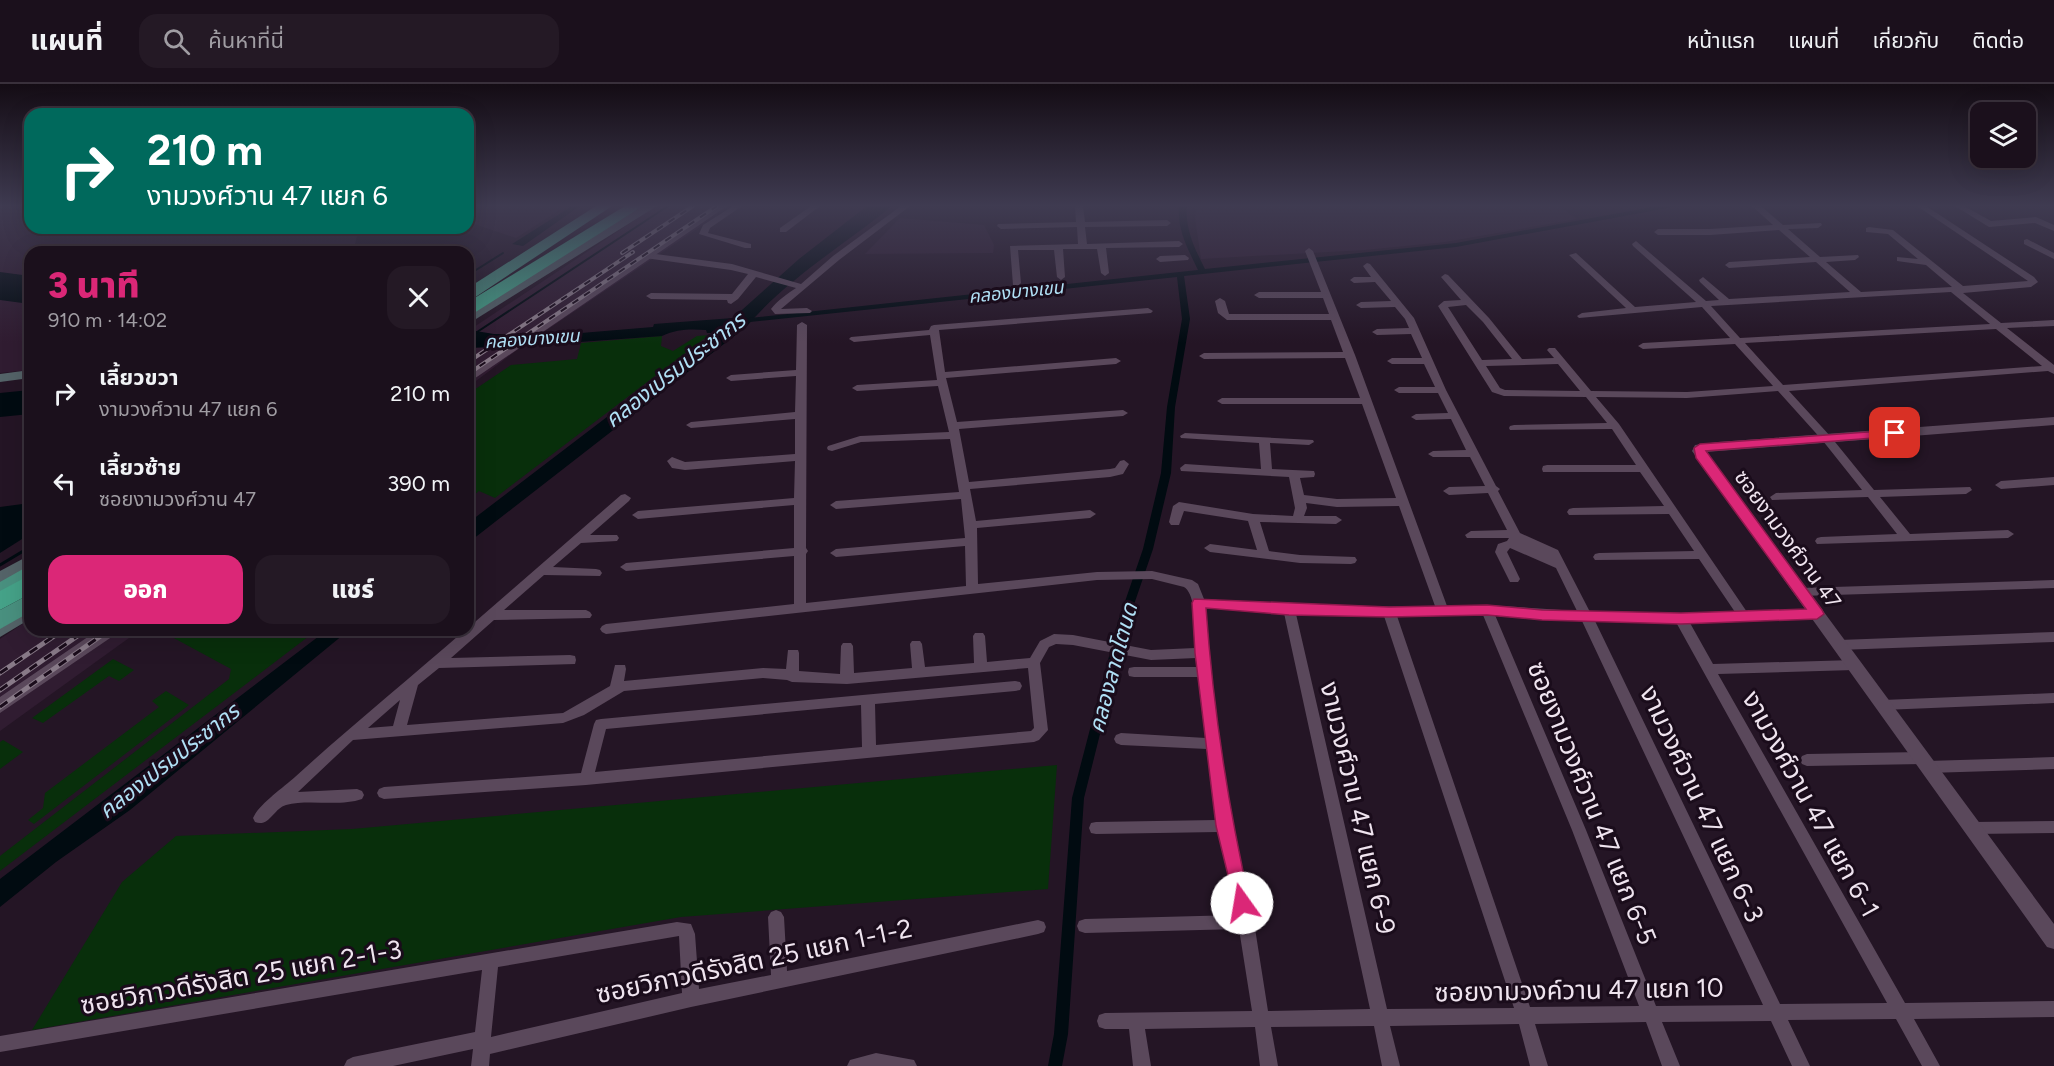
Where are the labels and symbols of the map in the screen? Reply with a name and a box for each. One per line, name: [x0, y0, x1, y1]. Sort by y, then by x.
water label: คลองบางเขน: [968, 276, 1065, 308]
water label: คลองเปรมประชากร: [599, 305, 752, 433]
water label: คลองบางเขน: [484, 325, 581, 353]
pin: [1869, 407, 1920, 458]
street label: ซอยงามวงศ์วาน 47: [1729, 465, 1847, 613]
water label: คลองลาดโตนด: [1083, 599, 1144, 736]
street label: ซอยงามวงศ์วาน 47 แยก 6-5: [1520, 657, 1664, 949]
street label: งามวงศ์วาน 47 แยก 6-9: [1313, 679, 1403, 937]
street label: งามวงศ์วาน 47 แยก 6-3: [1633, 681, 1771, 927]
street label: งามวงศ์วาน 47 แยก 6-1: [1736, 685, 1886, 923]
water label: คลองเปรมประชากร: [93, 696, 246, 824]
position arrow: [1210, 871, 1274, 935]
street label: ซอยวิภาวดีรังสิต 25 แยก 1-1-2: [593, 912, 915, 1010]
street label: ซอยวิภาวดีรังสิต 25 แยก 2-1-3: [78, 933, 404, 1021]
street label: ซอยงามวงค์วาน 47 แยก 10: [1434, 971, 1724, 1009]

